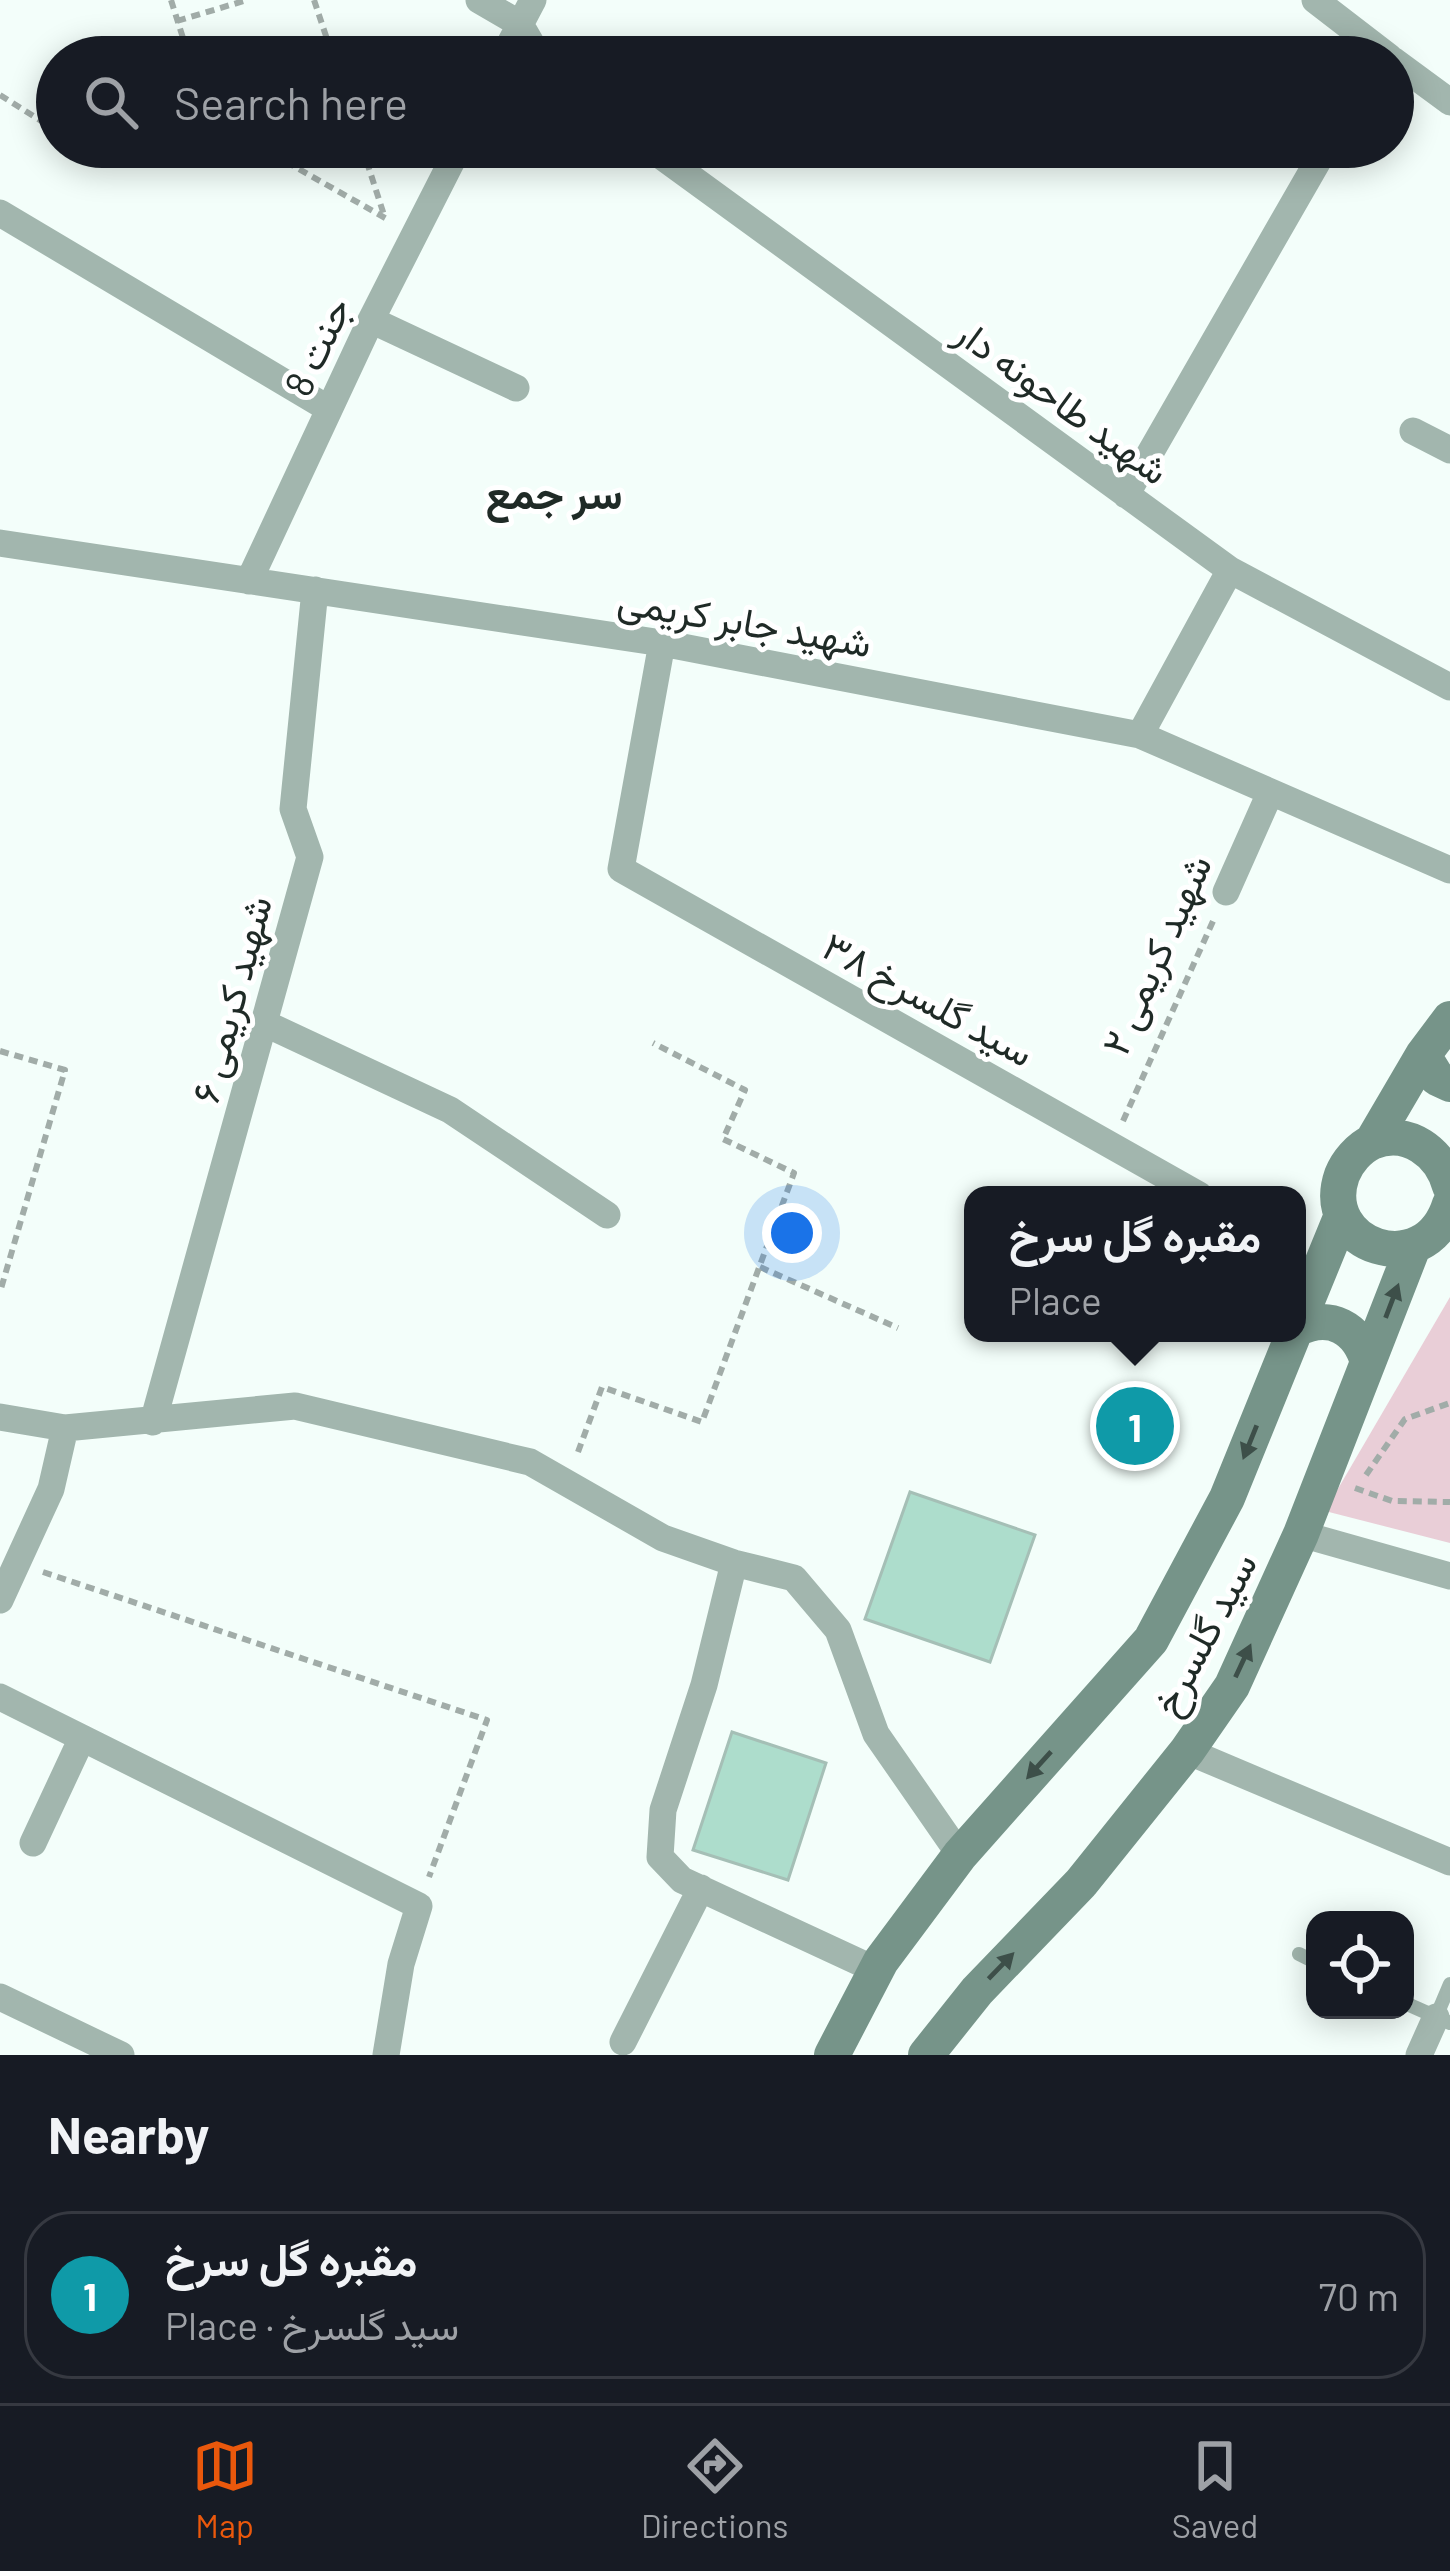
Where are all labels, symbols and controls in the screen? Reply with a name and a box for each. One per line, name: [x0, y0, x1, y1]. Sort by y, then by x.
search box: [36, 36, 1414, 168]
icon: search: [78, 69, 144, 135]
text: Search here: [174, 75, 408, 129]
street label: جنت 8: [273, 289, 360, 403]
street label: شهيد طاحونه دار: [945, 306, 1179, 496]
district label: سر جمع: [486, 467, 622, 523]
street label: شهید جابر کریمی: [614, 575, 875, 668]
street label: شهید کریمی ۲: [1090, 847, 1223, 1062]
street label: شهید کریمی ۶: [180, 890, 283, 1108]
street label: سید گلسرخ ۳۸: [813, 921, 1043, 1080]
popup: [964, 1186, 1306, 1342]
your location: [762, 1203, 822, 1263]
text: مقبره گل سرخ: [1009, 1207, 1261, 1261]
text: Place: [1009, 1276, 1102, 1323]
one-way arrow: [1383, 1283, 1402, 1319]
pin: 1: [1096, 1381, 1174, 1471]
one-way arrow: [1240, 1424, 1259, 1460]
street label: سید گلسرخ: [1141, 1544, 1270, 1725]
one-way arrow: [1234, 1644, 1254, 1679]
one-way arrow: [1026, 1751, 1053, 1780]
map controls: [1306, 1911, 1414, 2019]
button: locate: [1306, 1911, 1414, 2019]
one-way arrow: [987, 1951, 1015, 1980]
text: Nearby: [48, 2103, 209, 2164]
text: مقبره گل سرخ: [165, 2231, 417, 2285]
text: 1: [83, 2272, 97, 2319]
text: 70 m: [1318, 2272, 1399, 2319]
text: Place · سید گلسرخ: [165, 2301, 459, 2348]
tab: Map: [192, 2433, 258, 2545]
tab: Directions: [641, 2433, 788, 2545]
tab: Saved: [1172, 2433, 1258, 2545]

